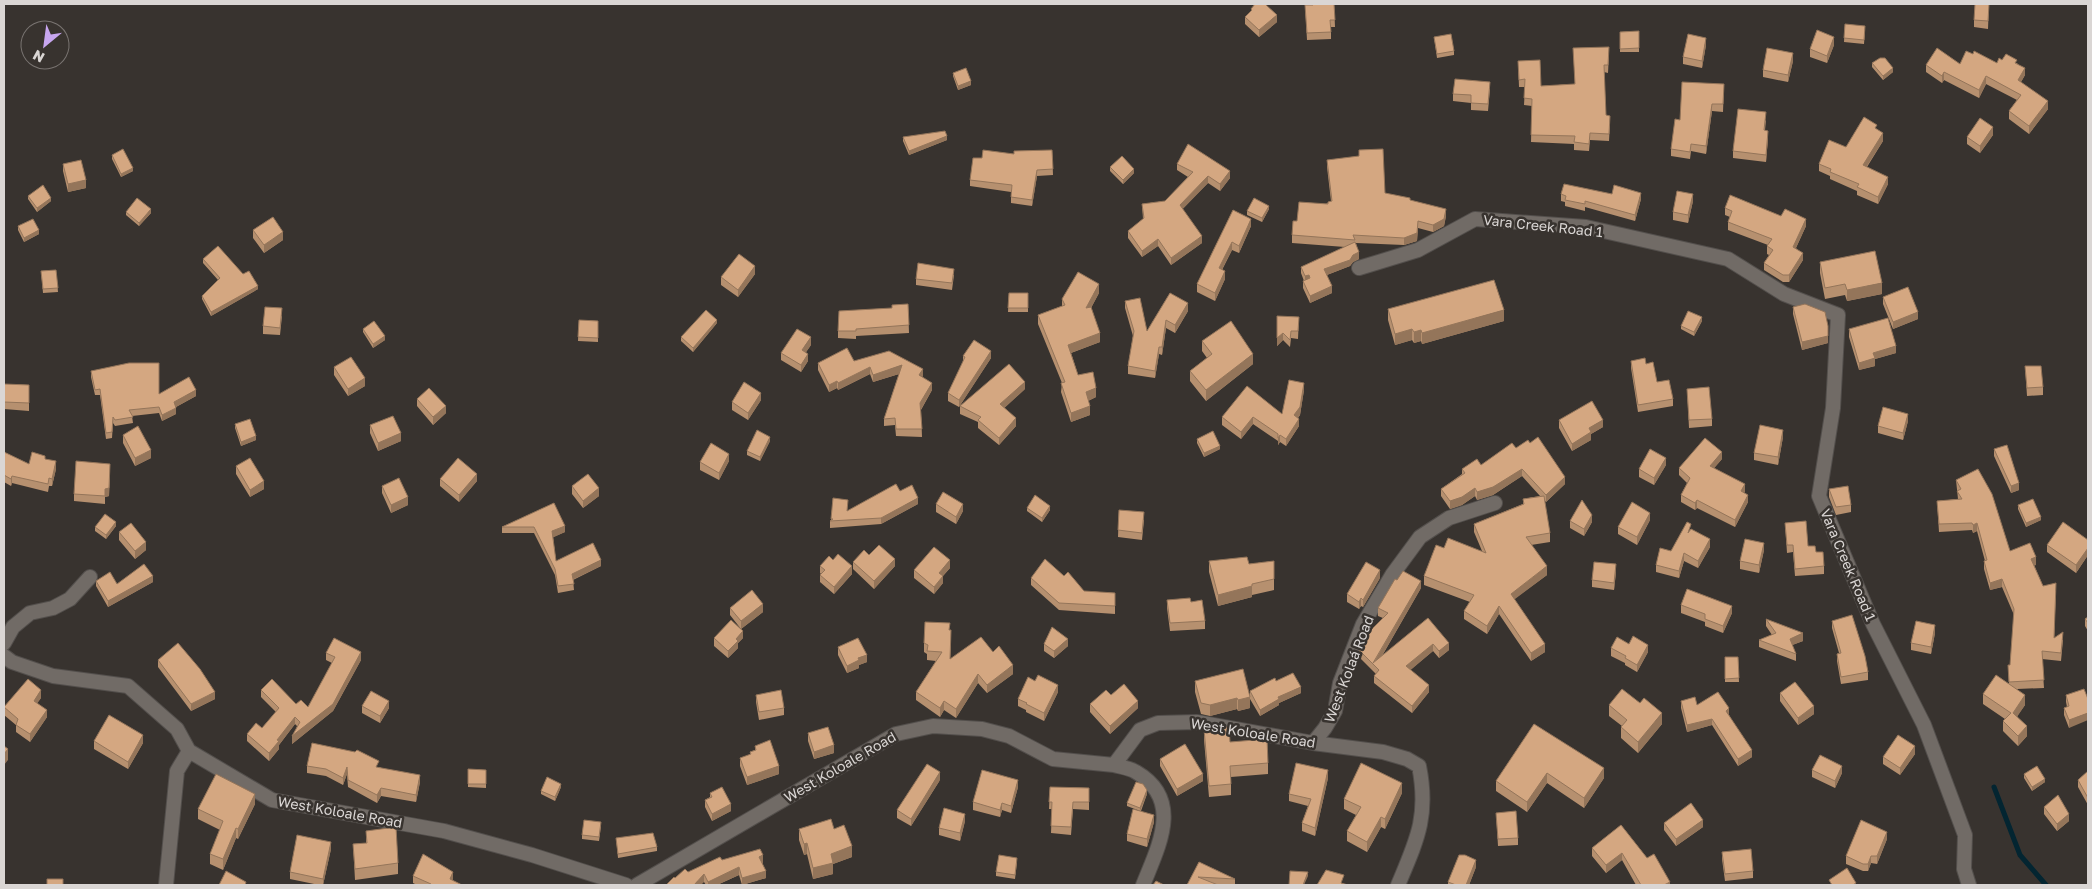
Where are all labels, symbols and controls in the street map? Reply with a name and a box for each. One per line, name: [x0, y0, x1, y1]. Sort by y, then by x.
north arrow: [20, 20, 70, 70]
text: N: [30, 47, 47, 67]
street label: Vara Creek Road 1: [1482, 211, 1604, 240]
street label: Vara Creek Road 1: [1817, 506, 1880, 624]
street label: West Kolaá Road: [1320, 613, 1377, 725]
street label: West Koloale Road: [1189, 714, 1317, 751]
street label: West Koloale Road: [781, 728, 899, 805]
street label: West Koloale Road: [276, 792, 404, 831]

